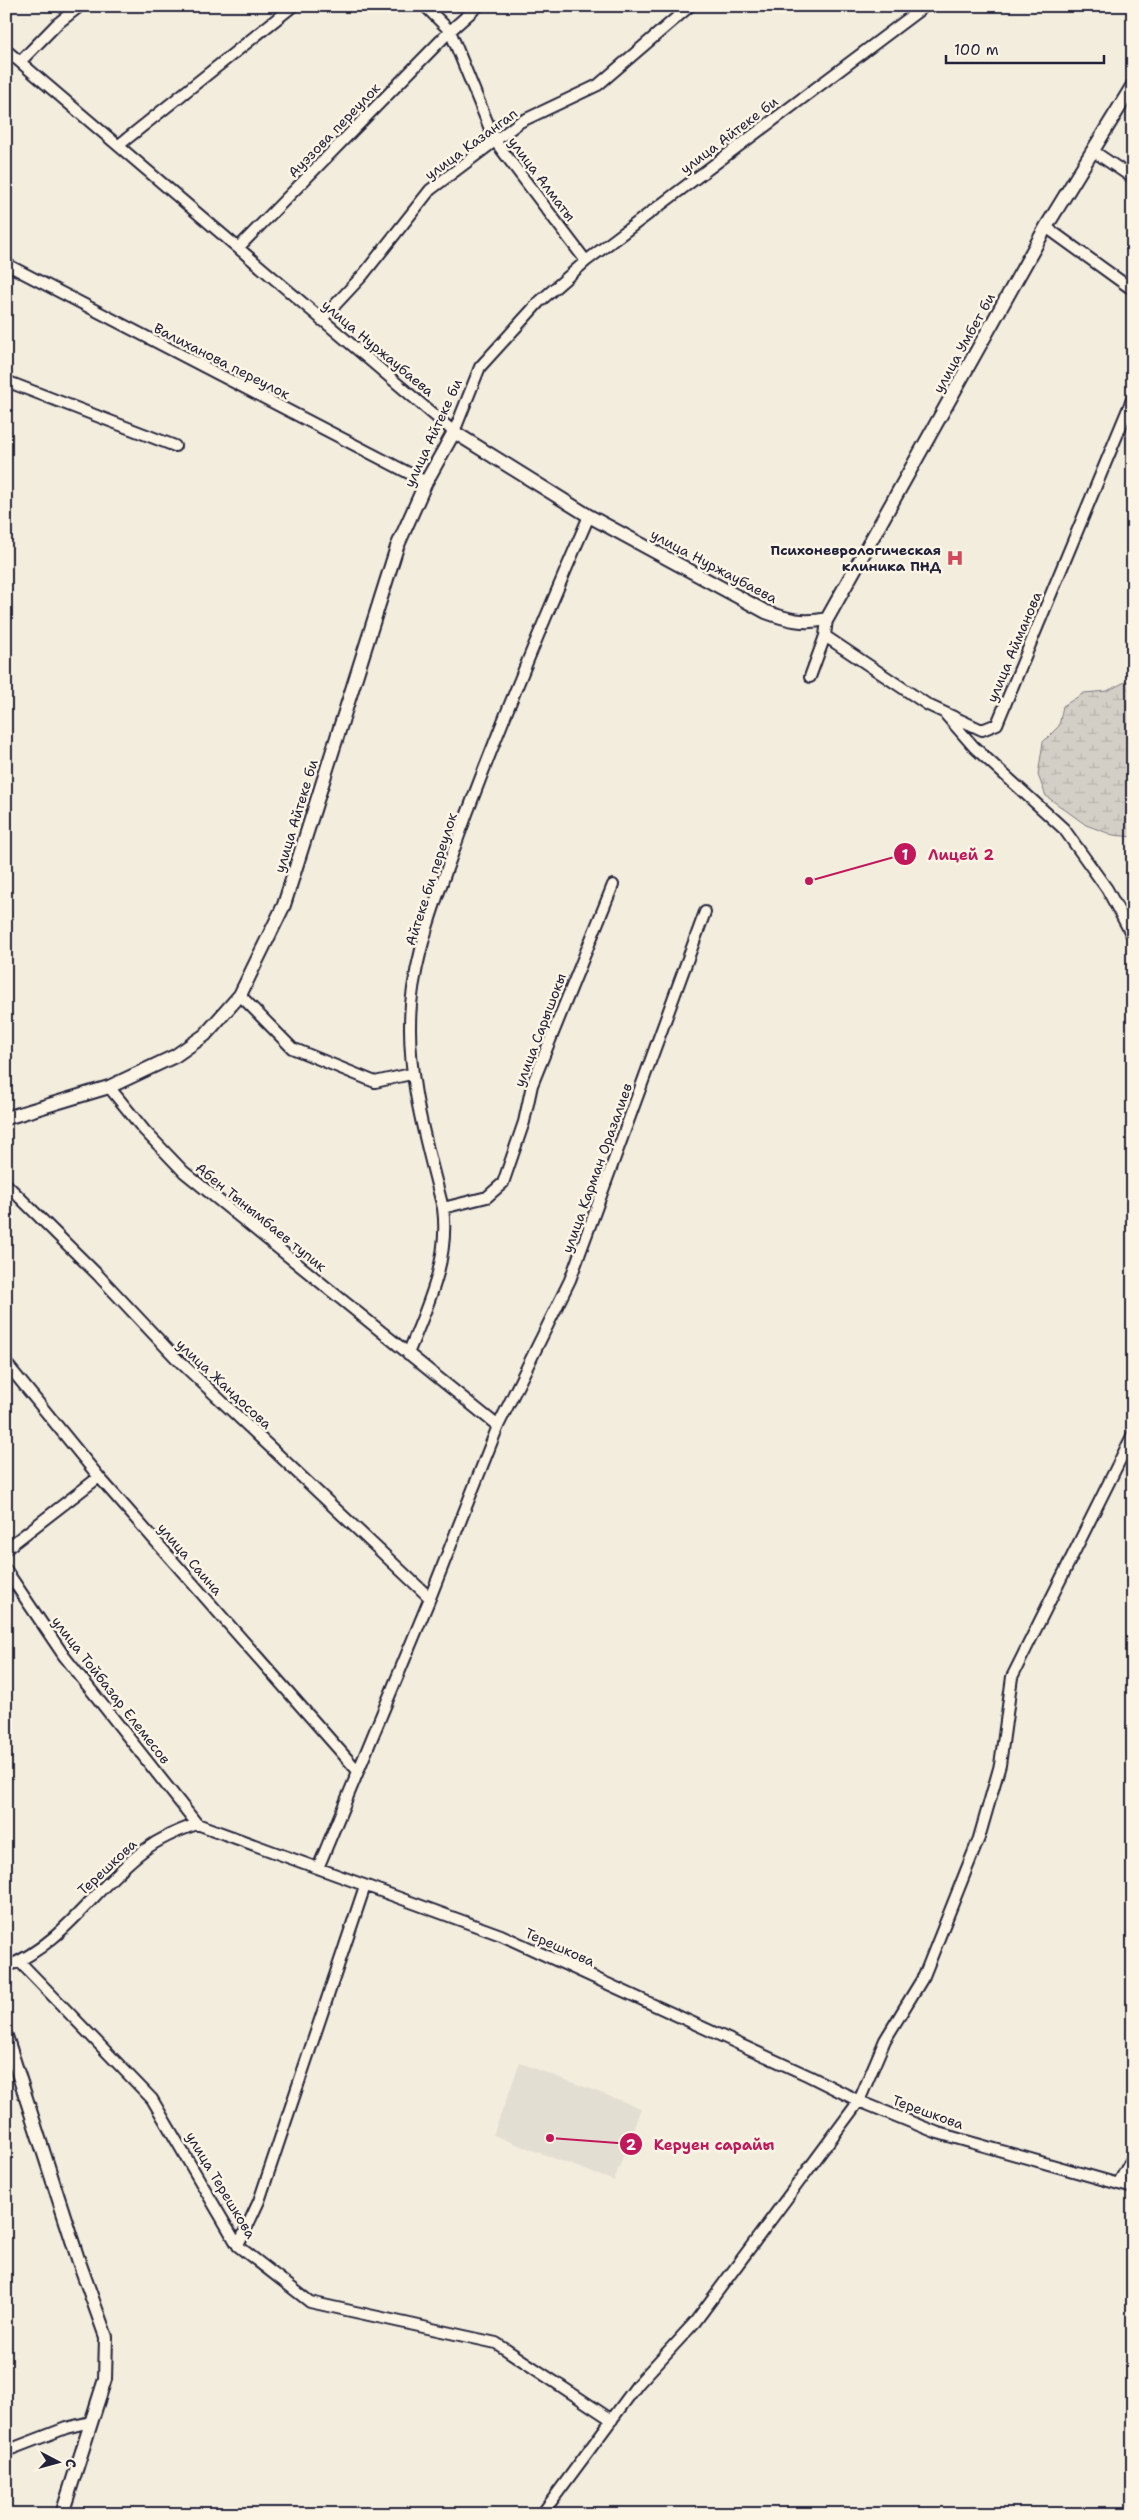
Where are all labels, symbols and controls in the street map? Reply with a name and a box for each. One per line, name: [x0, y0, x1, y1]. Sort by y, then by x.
scale bar: [946, 32, 1104, 64]
text: 100 m: [954, 40, 999, 60]
street label: Ауэзова переулок: [284, 78, 384, 181]
street label: улица Айтеке би: [677, 92, 781, 178]
street label: улица Казангап: [421, 104, 521, 184]
street label: улица Алматы: [504, 133, 580, 225]
street label: улица Умбет би: [929, 290, 999, 396]
street label: улица Нуржаубаева: [318, 296, 438, 400]
street label: Валиханова переулок: [151, 319, 294, 403]
street label: улица Айтеке би: [400, 376, 466, 490]
street label: улица Нуржаубаева: [648, 525, 781, 607]
place label: Психоневрологическая клиника ПНД: [771, 541, 942, 575]
hospital icon: Психоневрологическая клиника ПНД: [945, 548, 965, 568]
street label: улица Айманова: [983, 589, 1046, 705]
street label: улица Айтеке би: [270, 757, 322, 875]
street label: Айтеке би переулок: [401, 810, 461, 948]
callout: Лицей 2: [893, 839, 1004, 869]
text: 1: [902, 845, 909, 865]
text: Лицей 2: [928, 845, 994, 865]
street label: улица Сарышокы: [510, 971, 570, 1089]
street label: улица Карман Оразалиев: [558, 1081, 636, 1255]
street label: Абен Тынымбаев тупик: [192, 1159, 331, 1276]
street label: улица Жандосова: [172, 1335, 276, 1433]
street label: улица Саина: [154, 1519, 227, 1599]
street label: улица Тойбазар Елемесов: [48, 1613, 174, 1767]
street label: Терешкова: [74, 1835, 141, 1899]
street label: Терешкова: [522, 1924, 598, 1971]
street label: Терешкова: [890, 2091, 966, 2133]
street label: улица Терешкова: [182, 2128, 260, 2242]
callout: Керуен сарайы: [618, 2129, 784, 2159]
text: 2: [626, 2135, 637, 2155]
text: Керуен сарайы: [654, 2135, 774, 2155]
north arrow: [32, 2438, 82, 2488]
text: С: [62, 2458, 80, 2469]

